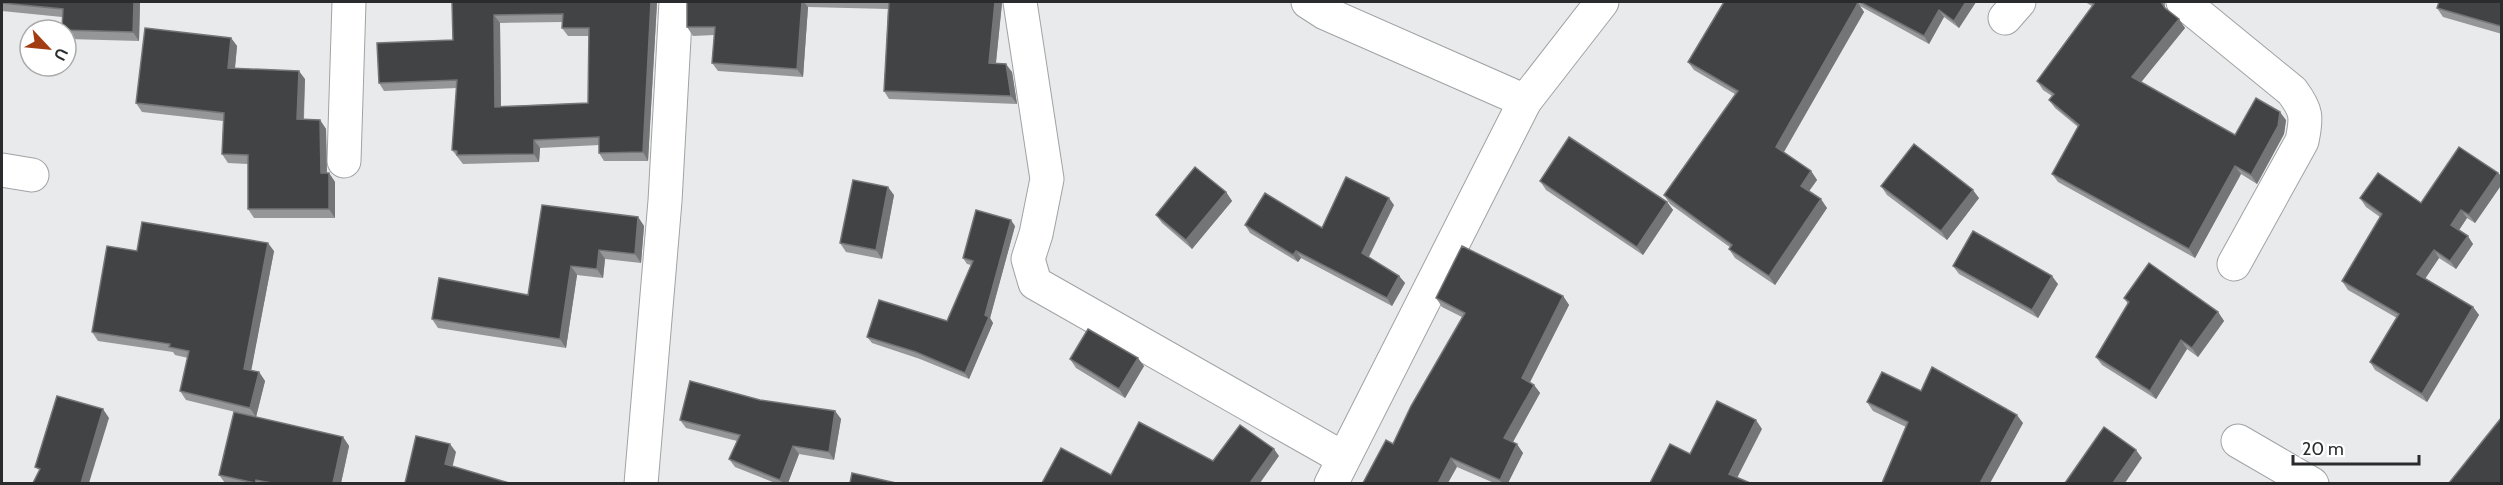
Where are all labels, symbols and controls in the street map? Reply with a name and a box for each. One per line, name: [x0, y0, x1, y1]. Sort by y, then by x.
north arrow: [18, 18, 78, 78]
text: U: [50, 45, 72, 64]
scale bar: [2293, 428, 2419, 466]
text: 20 m: [2302, 438, 2344, 460]

